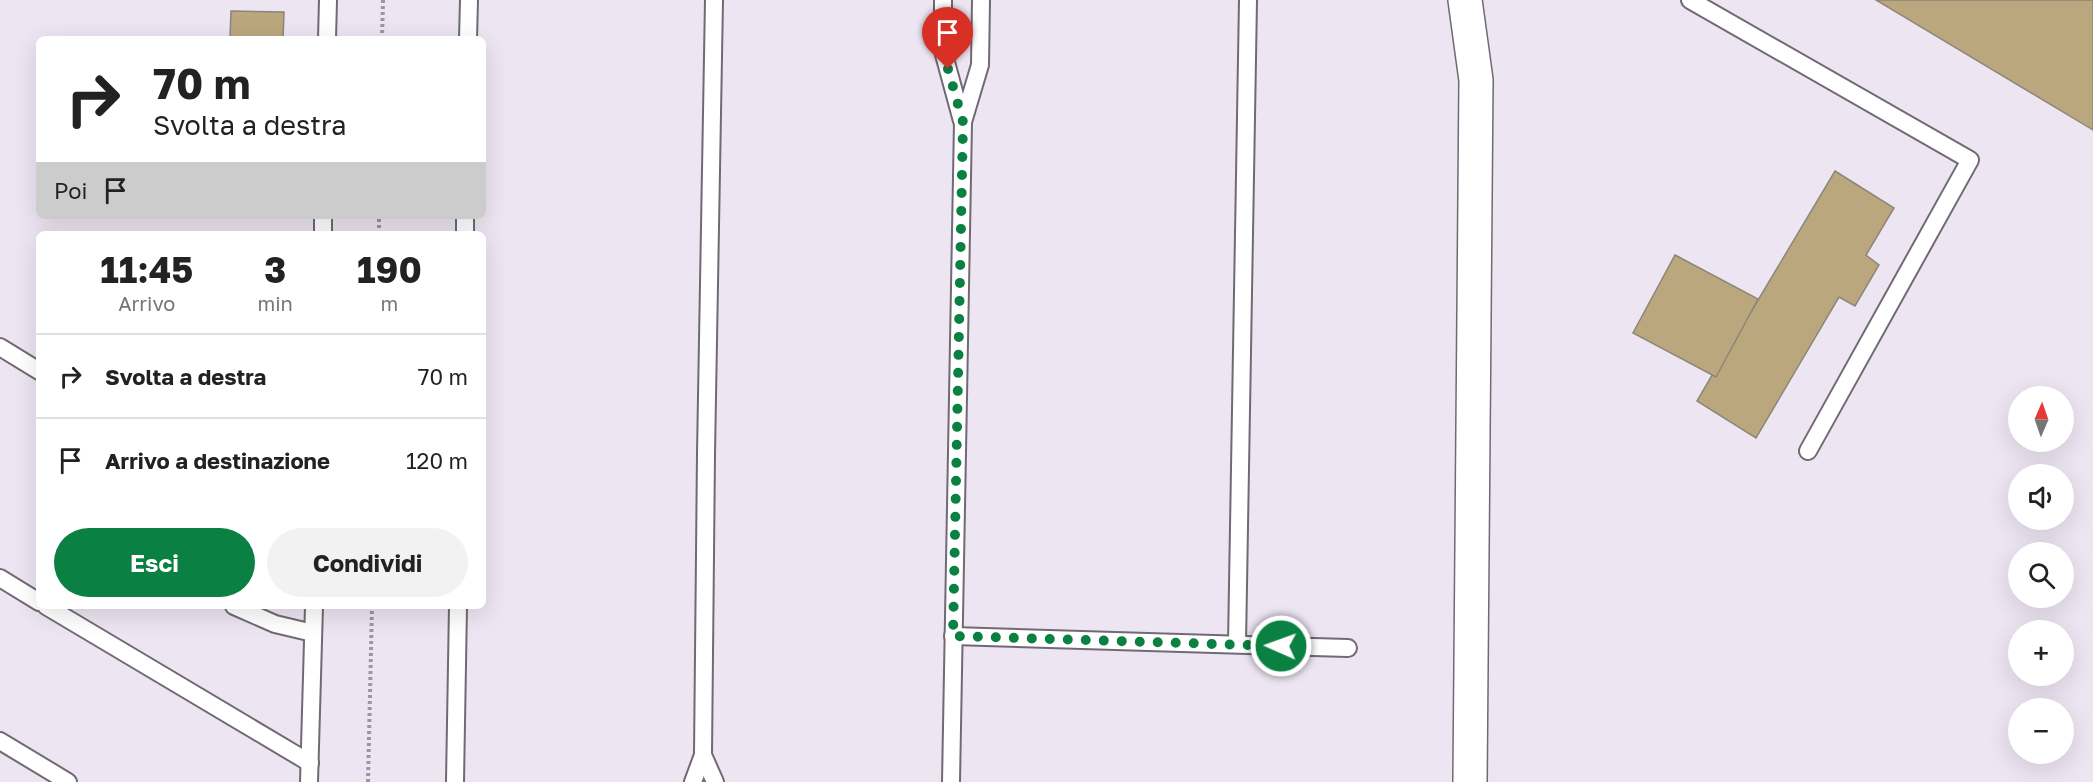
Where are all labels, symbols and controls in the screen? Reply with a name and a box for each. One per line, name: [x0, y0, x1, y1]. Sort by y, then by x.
pin: [922, 7, 973, 69]
icon: arrive: [931, 16, 964, 49]
text: 70 m: [153, 58, 250, 108]
icon: right: [54, 60, 132, 138]
text: Svolta a destra: [153, 109, 347, 141]
icon: arrive: [99, 174, 132, 207]
text: Poi: [54, 177, 87, 204]
text: 11:45: [100, 248, 193, 291]
text: 3: [264, 248, 286, 291]
text: 190: [357, 248, 422, 291]
text: Arrivo: [118, 291, 175, 315]
text: min: [257, 291, 293, 315]
text: m: [381, 291, 398, 315]
icon: right: [54, 360, 87, 393]
text: Svolta a destra: [105, 363, 266, 390]
text: 70 m: [418, 363, 468, 390]
north arrow: [2008, 386, 2074, 452]
map controls: [2008, 386, 2074, 764]
icon: arrive: [54, 444, 87, 477]
text: Arrivo a destinazione: [105, 447, 330, 474]
text: 120 m: [406, 447, 468, 474]
button: sound: [2008, 464, 2074, 530]
button: Esci: [54, 528, 255, 597]
button: Condividi: [267, 528, 468, 597]
button: search: [2008, 542, 2074, 608]
position arrow: [1249, 614, 1313, 678]
button: +: [2008, 620, 2074, 686]
button: −: [2008, 698, 2074, 764]

